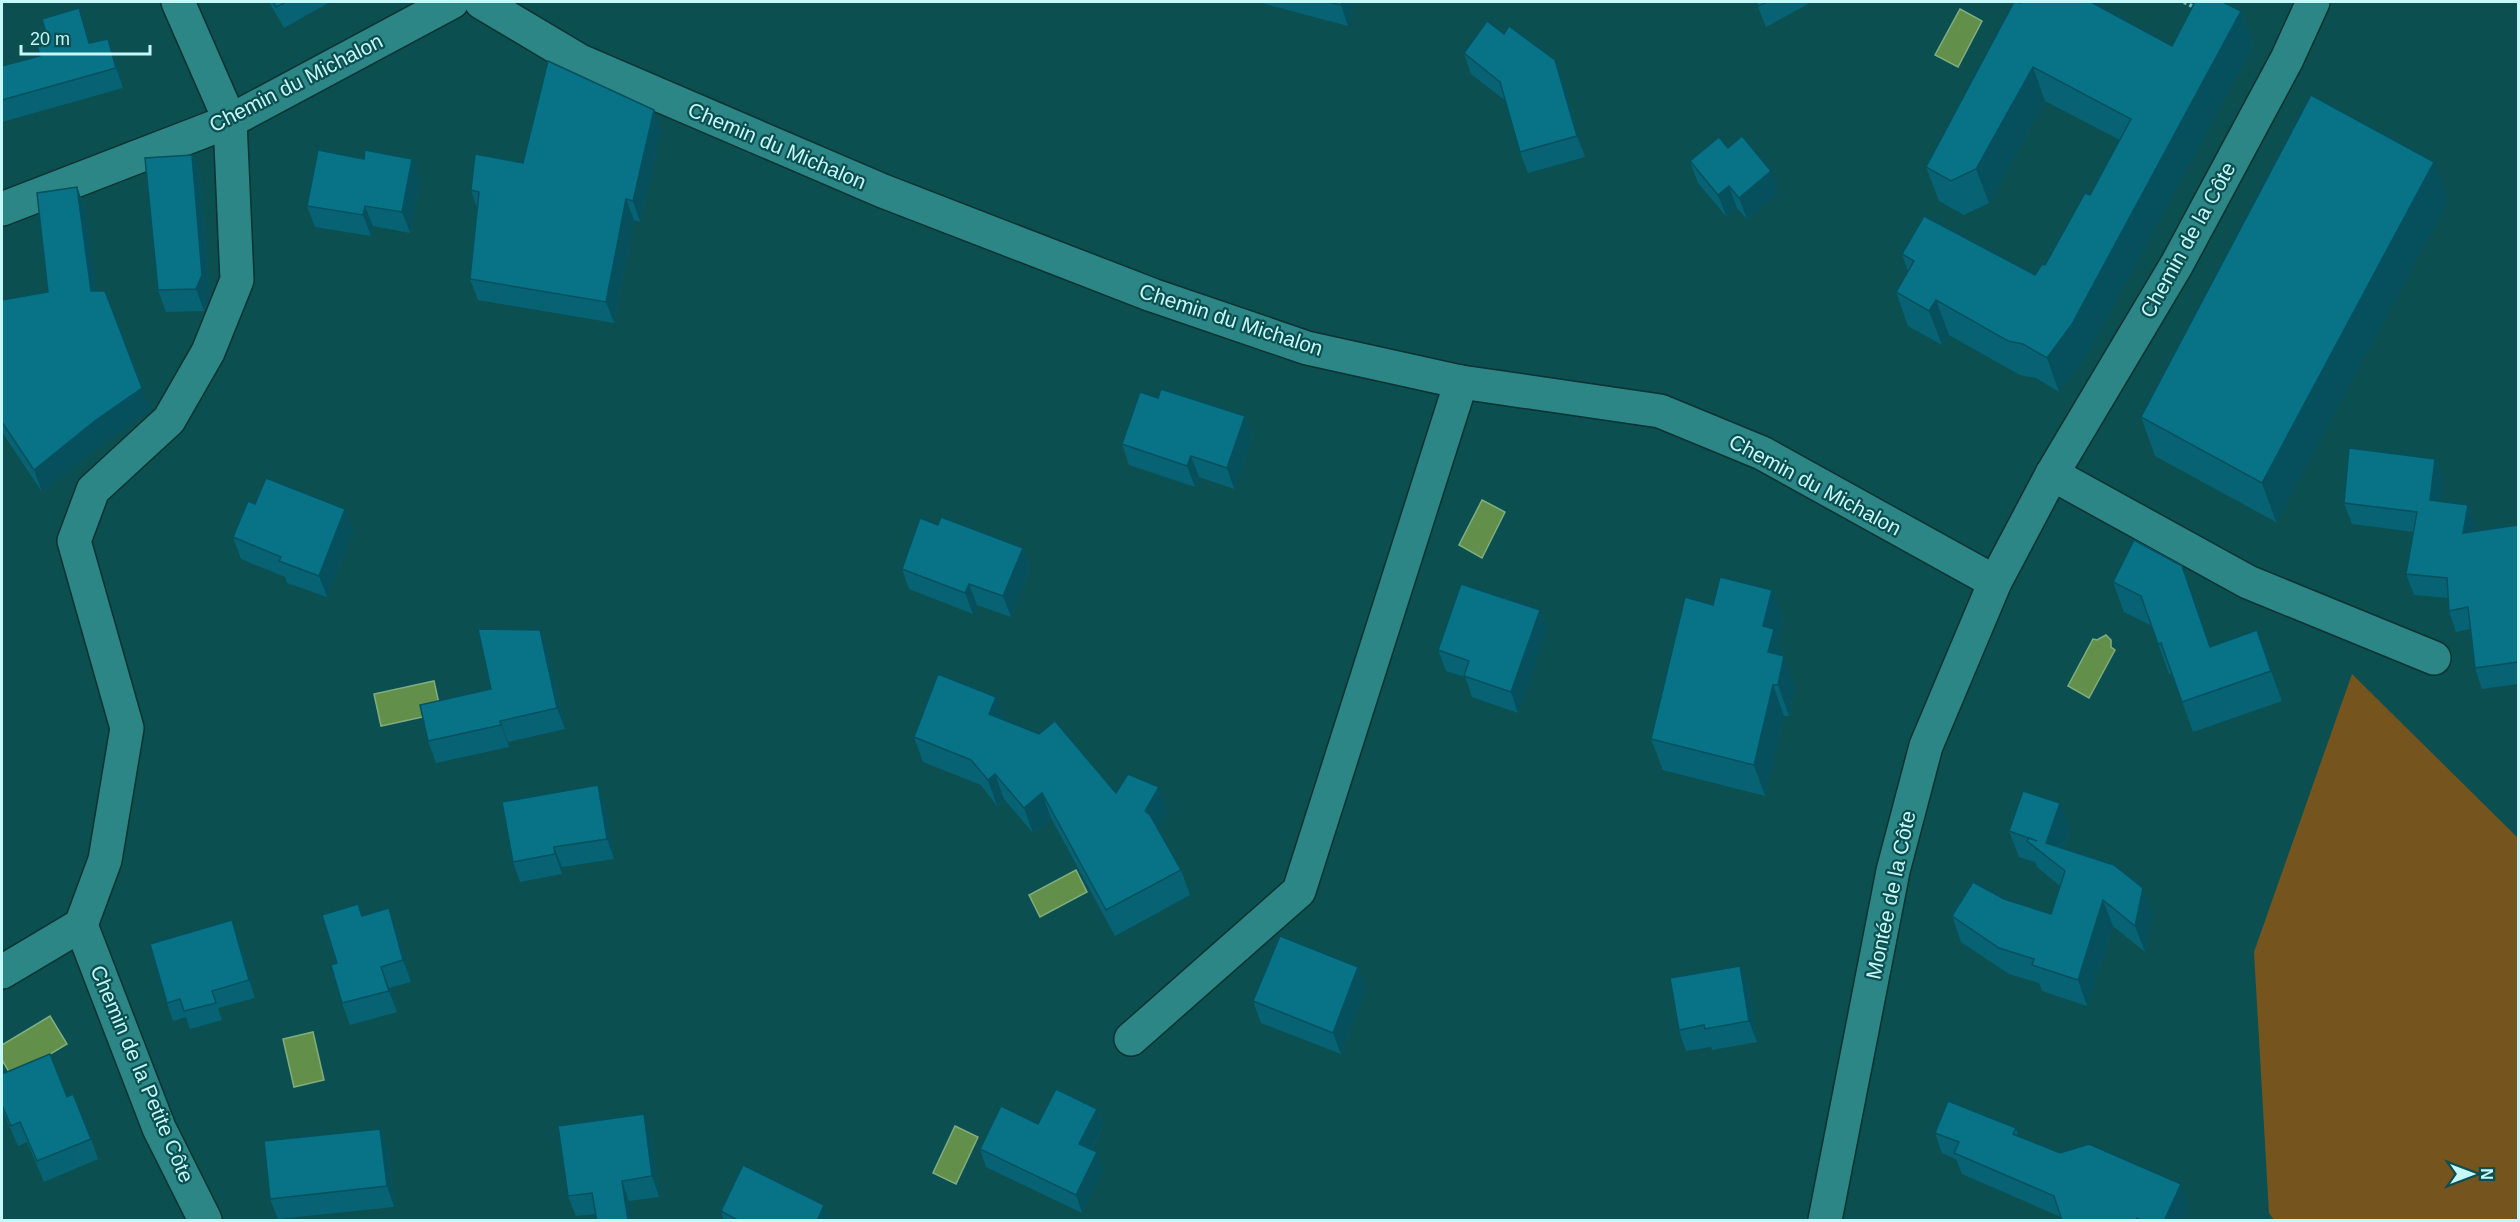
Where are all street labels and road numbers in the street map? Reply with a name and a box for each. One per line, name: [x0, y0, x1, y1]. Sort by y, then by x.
street label: Chemin du Michalon: [205, 29, 386, 136]
street label: Chemin du Michalon: [685, 98, 870, 194]
street label: Chemin de la Côte: [2135, 158, 2240, 321]
street label: Chemin du Michalon: [1137, 279, 1326, 360]
street label: Chemin du Michalon: [1725, 429, 1905, 540]
street label: Montée de la Côte: [1861, 809, 1920, 981]
street label: Chemin de la Petite Côte: [86, 962, 199, 1186]

